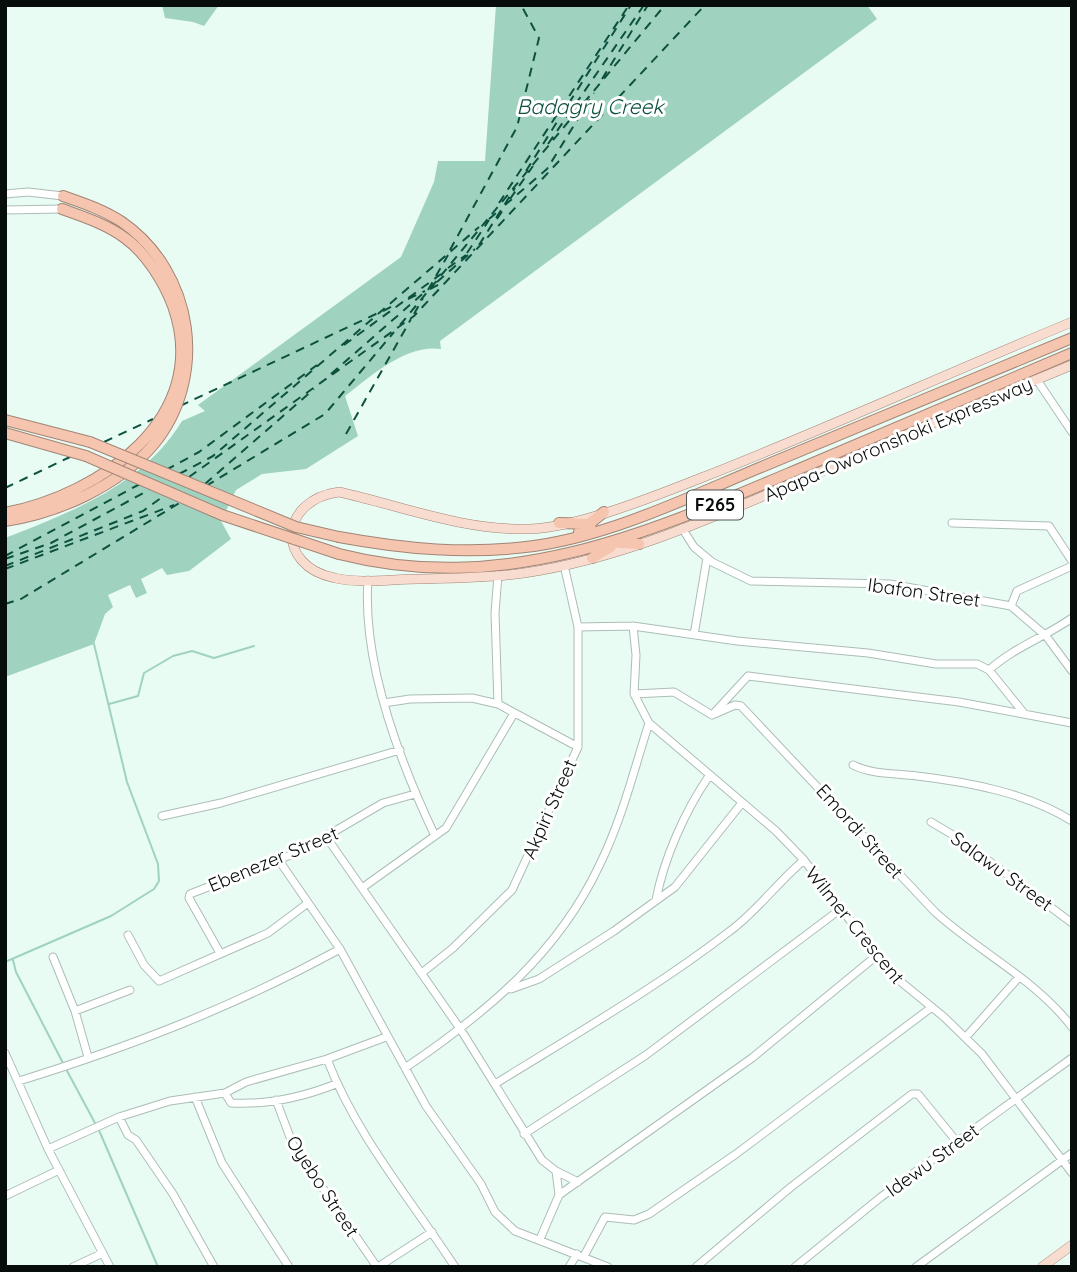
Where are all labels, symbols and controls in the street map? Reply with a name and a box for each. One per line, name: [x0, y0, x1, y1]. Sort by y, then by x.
water label: Badagry Creek: [517, 93, 665, 119]
street label: Apapa-Oworonshoki Expressway: [760, 371, 1036, 507]
road number: F265: [687, 490, 743, 520]
street label: Ibafon Street: [866, 572, 982, 612]
street label: Akpiri Street: [516, 755, 582, 863]
street label: Emordi Street: [811, 779, 909, 883]
street label: Ebenezer Street: [204, 821, 342, 897]
street label: Salawu Street: [946, 826, 1058, 916]
street label: Wilmer Crescent: [800, 861, 910, 989]
street label: Idewu Street: [881, 1118, 983, 1202]
street label: Oyebo Street: [281, 1131, 365, 1241]

